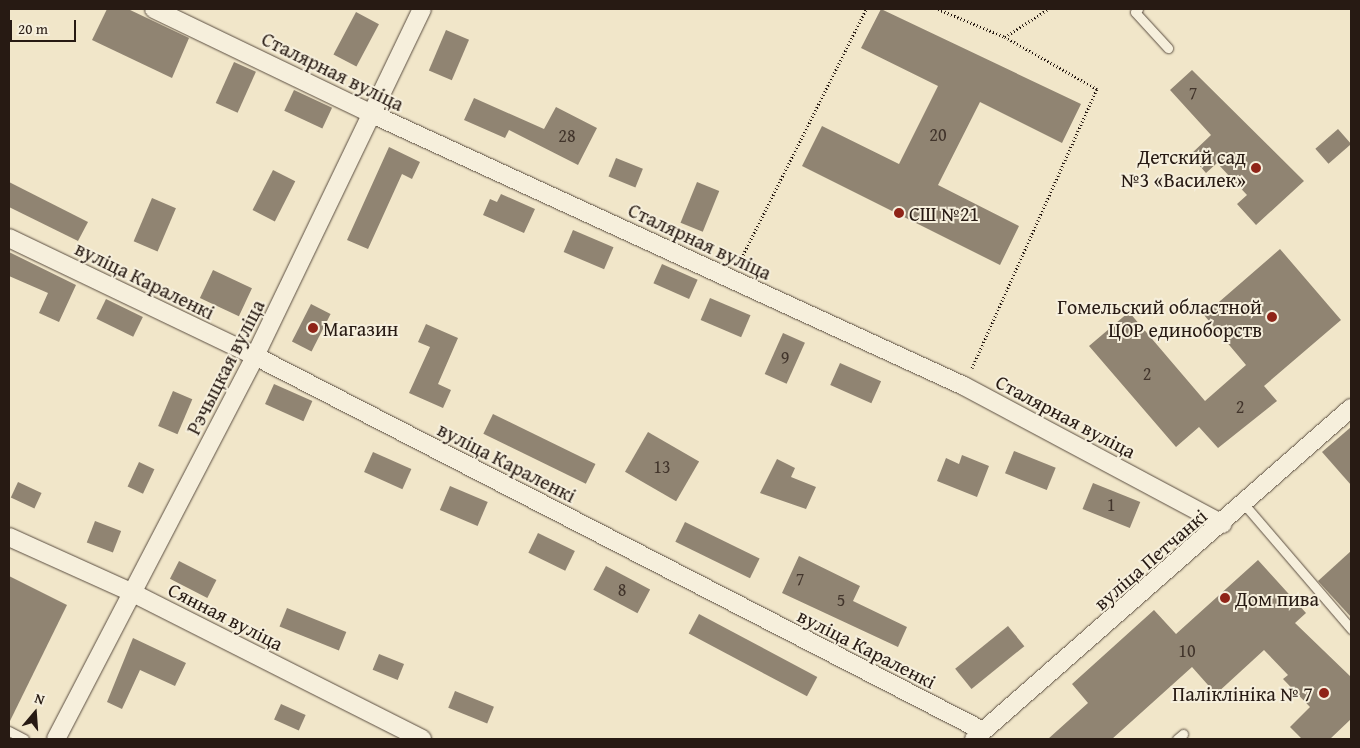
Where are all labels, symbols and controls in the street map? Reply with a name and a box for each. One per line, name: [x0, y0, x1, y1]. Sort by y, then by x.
scale bar: [12, 10, 79, 42]
text: 20 m: [18, 18, 48, 39]
street label: Сталярная вуліца: [258, 26, 408, 116]
house number: 7: [1189, 82, 1197, 104]
house number: 20: [929, 124, 947, 146]
house number: 28: [558, 125, 576, 147]
place label: Детский сад №3 «Василек»: [1121, 144, 1246, 191]
marker: Детский сад №3 «Василек»: [1250, 162, 1262, 174]
street label: Сталярная вуліца: [625, 197, 775, 285]
place label: СШ №21: [909, 201, 979, 225]
marker: СШ №21: [893, 207, 905, 219]
street label: вуліца Караленкі: [71, 236, 219, 324]
place label: Гомельский областной ЦОР единоборств: [1057, 294, 1262, 341]
street label: Рэчыцкая вуліца: [181, 296, 269, 438]
marker: Гомельский областной ЦОР единоборств: [1266, 311, 1278, 323]
place label: Магазин: [323, 316, 398, 340]
marker: Магазин: [307, 322, 319, 334]
house number: 9: [781, 347, 789, 369]
house number: 2: [1143, 363, 1151, 385]
street label: Сталярная вуліца: [992, 369, 1140, 463]
house number: 2: [1236, 396, 1244, 418]
street label: вуліца Караленкі: [434, 417, 580, 507]
house number: 13: [653, 456, 671, 478]
house number: 1: [1107, 494, 1115, 516]
street label: вуліца Петчанкі: [1089, 503, 1211, 615]
house number: 7: [796, 568, 804, 590]
street label: Сянная вуліца: [165, 577, 287, 655]
house number: 8: [618, 579, 626, 601]
place label: Дом пива: [1235, 586, 1319, 610]
house number: 5: [837, 589, 845, 611]
marker: Дом пива: [1219, 592, 1231, 604]
street label: вуліца Караленкі: [794, 603, 940, 693]
house number: 10: [1178, 640, 1196, 662]
place label: Паліклініка № 7: [1172, 681, 1313, 705]
marker: Паліклініка № 7: [1317, 686, 1331, 700]
north arrow: [10, 688, 60, 738]
text: N: [32, 688, 47, 710]

